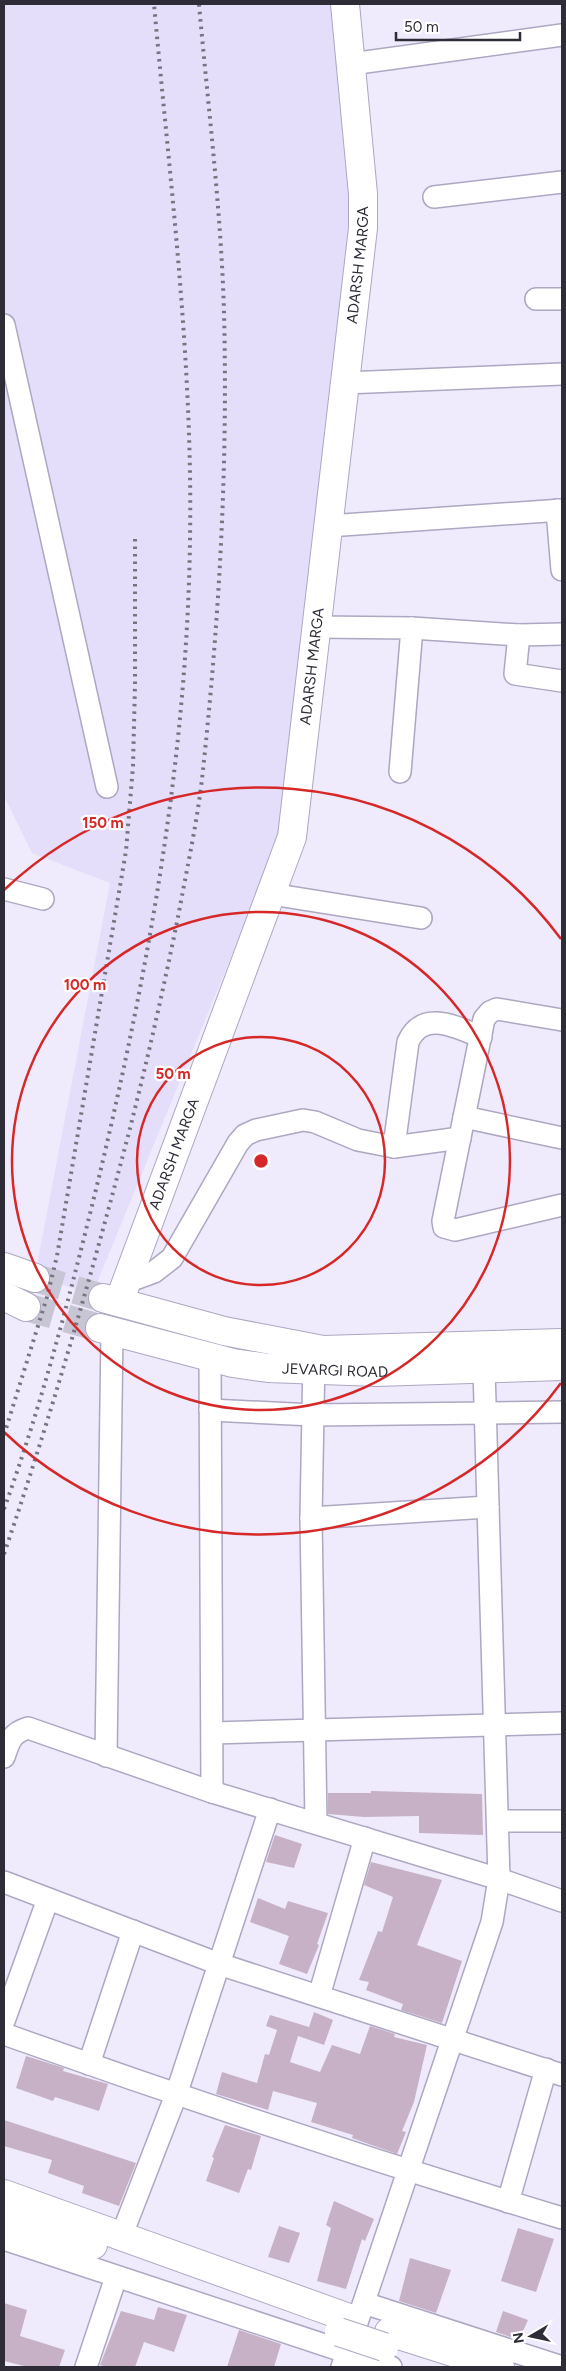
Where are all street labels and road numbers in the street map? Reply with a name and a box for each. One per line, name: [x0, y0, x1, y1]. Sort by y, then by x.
street label: ADARSH MARGA: [343, 206, 372, 325]
street label: ADARSH MARGA: [296, 607, 328, 726]
street label: ADARSH MARGA: [145, 1096, 203, 1212]
street label: JEVARGI ROAD: [282, 1360, 389, 1381]

